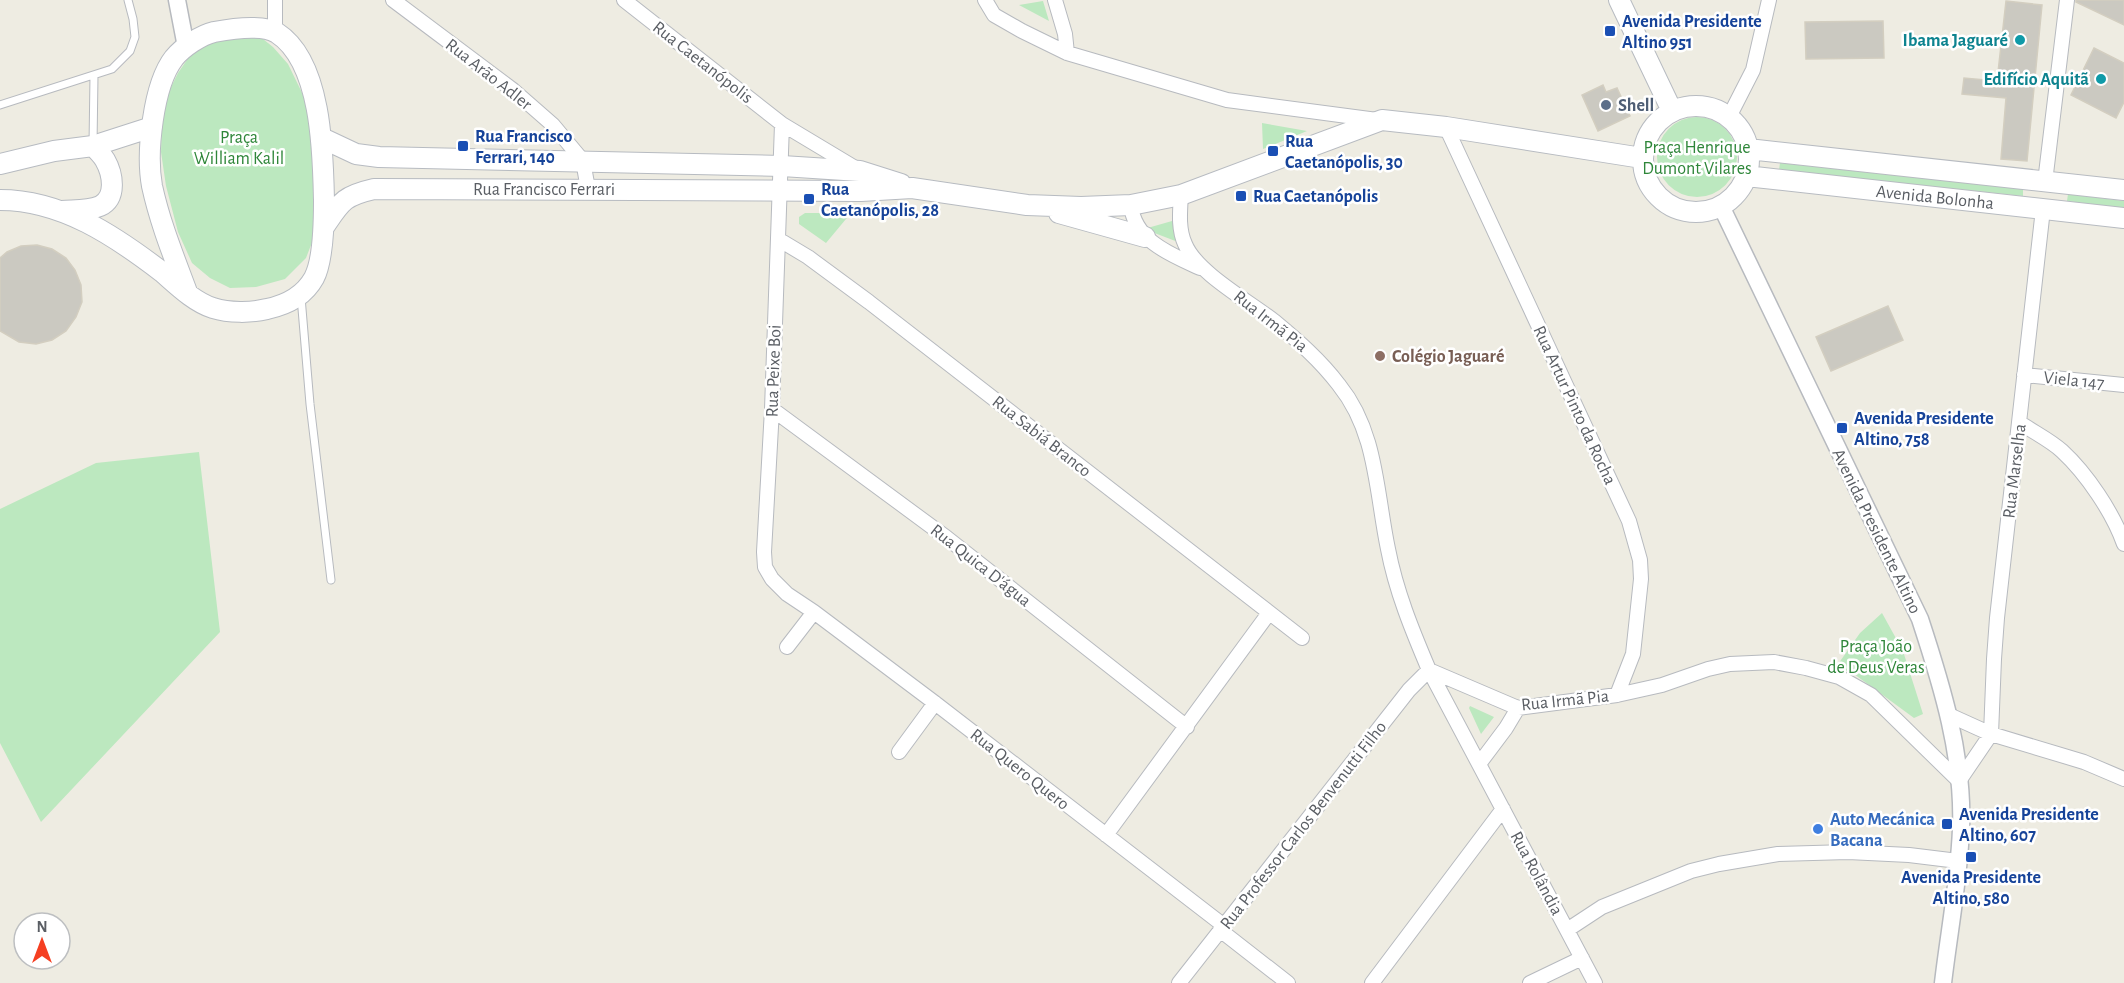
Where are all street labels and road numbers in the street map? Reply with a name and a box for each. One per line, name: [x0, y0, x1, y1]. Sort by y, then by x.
street label: Rua Caetanópolis: [649, 18, 756, 107]
street label: Rua Arão Adler: [442, 36, 535, 114]
street label: Rua Francisco Ferrari: [473, 181, 615, 199]
street label: Avenida Bolonha: [1875, 183, 1995, 213]
street label: Rua Irmã Pia: [1230, 288, 1311, 356]
street label: Rua Artur Pinto da Rocha: [1529, 323, 1619, 488]
street label: Rua Peixe Boi: [763, 324, 785, 418]
street label: Viela 147: [2043, 369, 2105, 393]
street label: Rua Sabiá Branco: [989, 393, 1094, 481]
street label: Rua Marselha: [2000, 423, 2030, 519]
street label: Avenida Presidente Altino: [1828, 446, 1924, 617]
street label: Rua Quica D'água: [927, 521, 1034, 610]
street label: Rua Irmã Pia: [1520, 687, 1610, 715]
street label: Rua Professor Carlos Benvenutti Filho: [1217, 718, 1391, 933]
street label: Rua Quero Quero: [966, 726, 1072, 814]
street label: Rua Rolândia: [1507, 829, 1566, 918]

